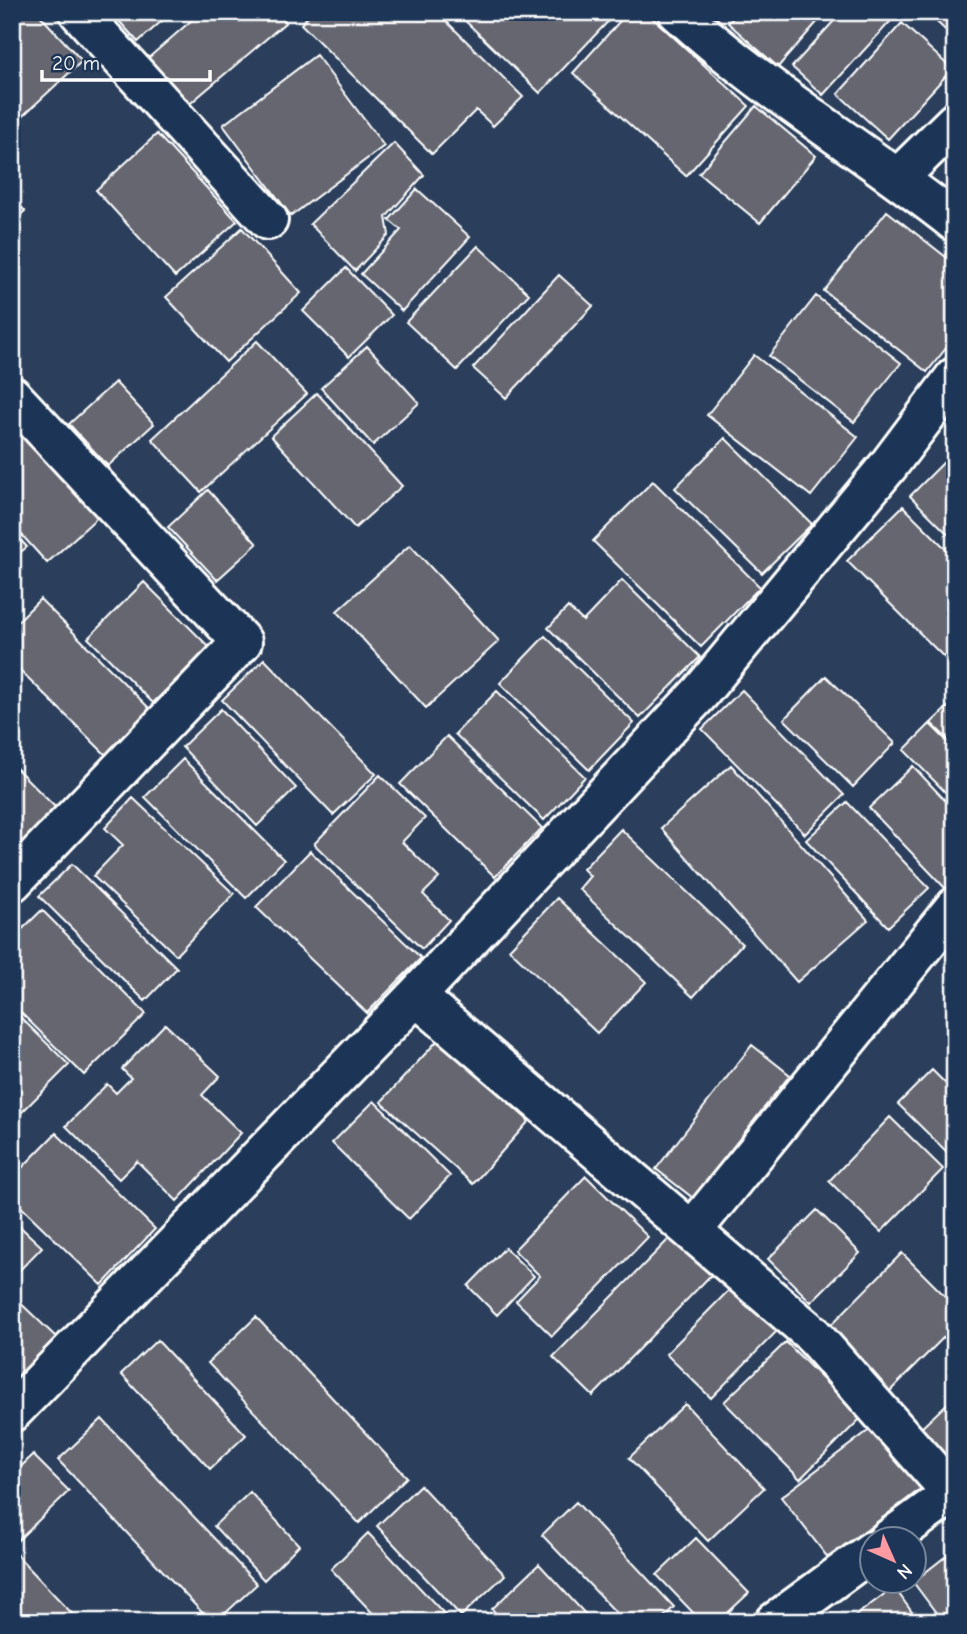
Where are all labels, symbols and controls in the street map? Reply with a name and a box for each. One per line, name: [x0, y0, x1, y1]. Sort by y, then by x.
scale bar: [42, 38, 210, 82]
text: 20 m: [52, 51, 100, 75]
north arrow: [858, 1526, 928, 1596]
text: N: [892, 1559, 916, 1583]

